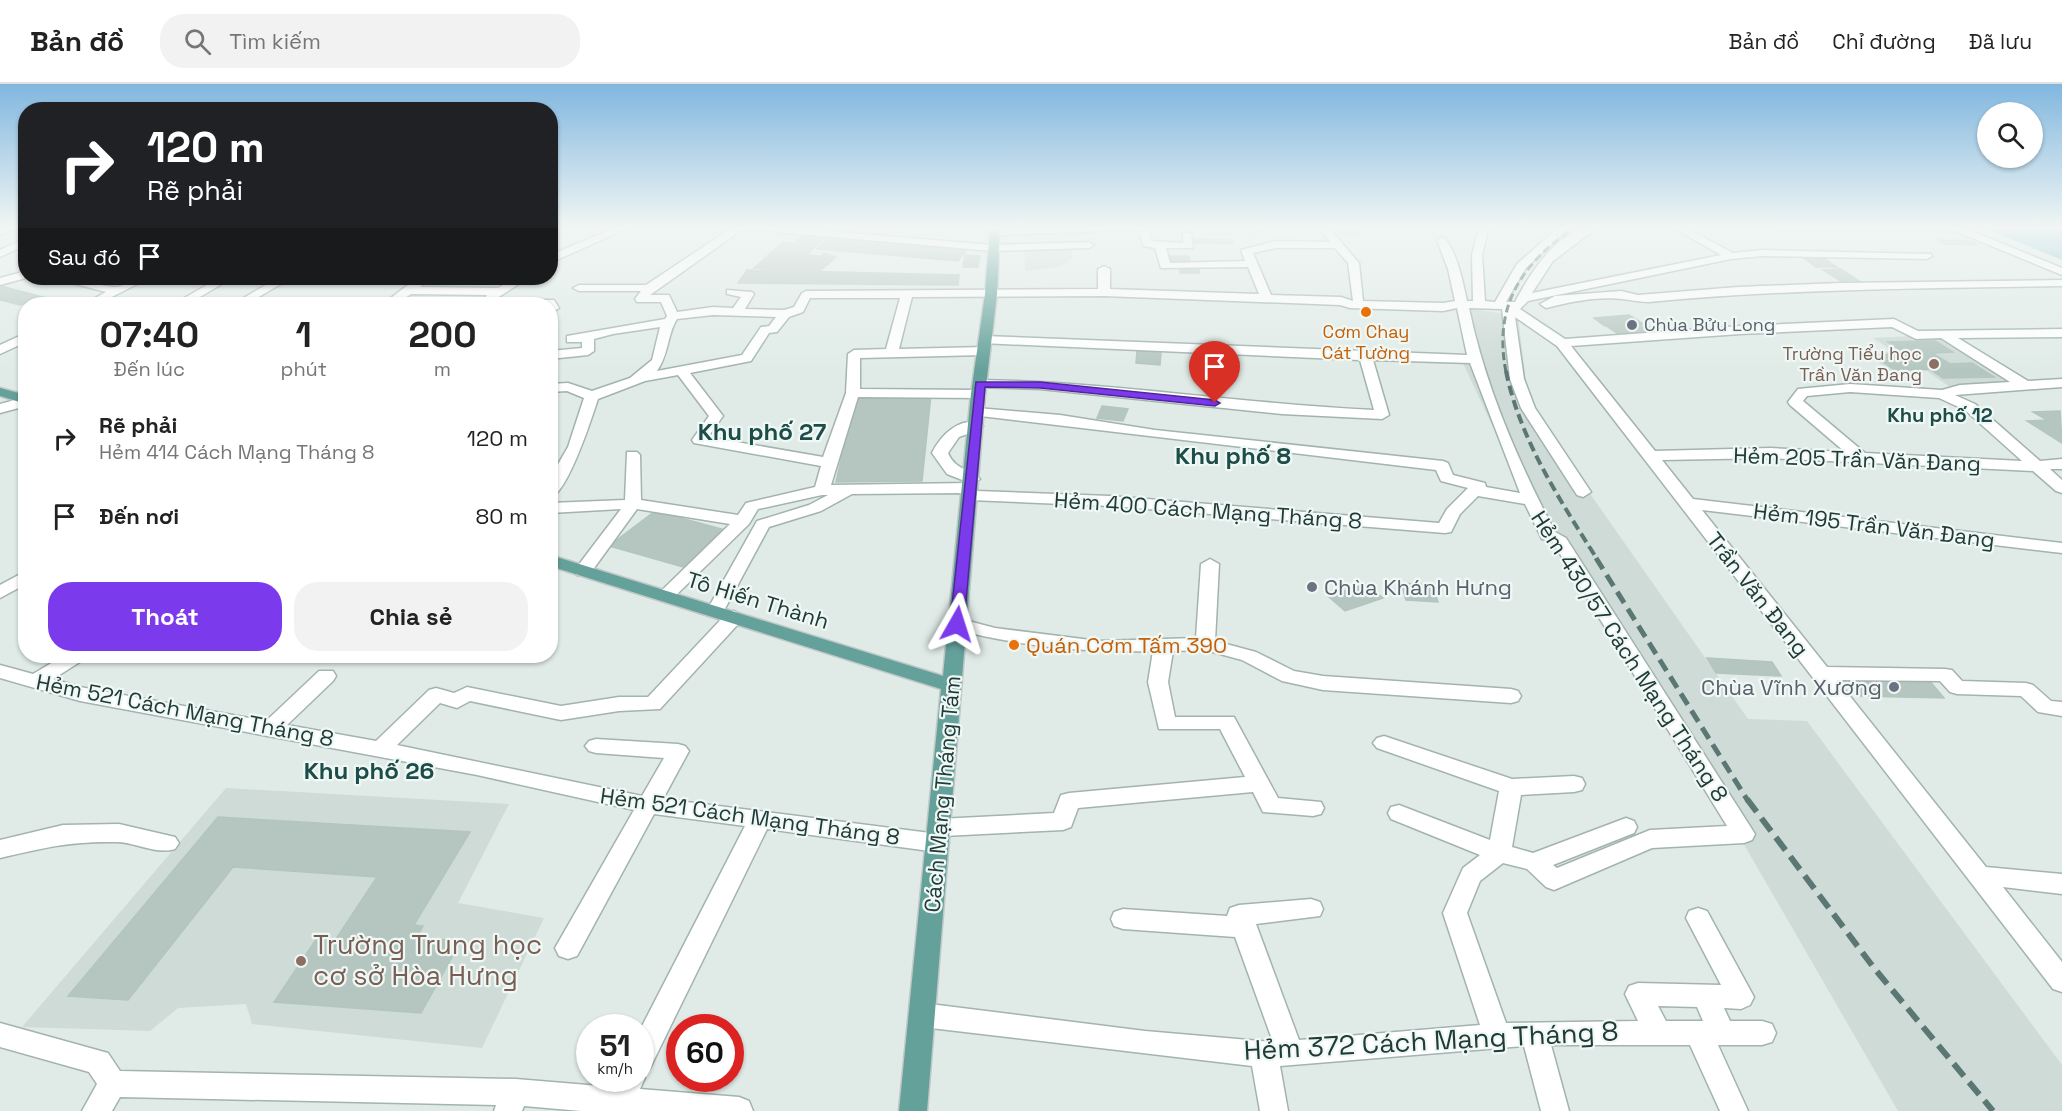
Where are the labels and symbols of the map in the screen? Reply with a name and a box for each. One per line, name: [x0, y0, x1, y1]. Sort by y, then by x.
marker: Cơm Chay Cát Tường: [1359, 305, 1373, 319]
place label: Chùa Bửu Long: [1644, 313, 1775, 336]
marker: Chùa Bửu Long: [1625, 318, 1639, 332]
place label: Cơm Chay Cát Tường: [1322, 320, 1410, 364]
pin: [1189, 341, 1240, 403]
place label: Trường Tiểu học Trần Văn Đang: [1782, 342, 1922, 386]
marker: Trường Tiểu học Trần Văn Đang: [1927, 357, 1941, 371]
district label: Khu phố 12: [1887, 402, 1993, 428]
district label: Khu phố 27: [698, 416, 826, 447]
district label: Khu phố 8: [1175, 440, 1291, 471]
street label: Hẻm 205 Trần Văn Ðang: [1733, 441, 1981, 477]
street label: Hẻm 400 Cách Mạng Tháng 8: [1053, 485, 1363, 535]
street label: Hẻm 195 Trần Văn Ðang: [1752, 496, 1996, 554]
street label: Hẻm 430/57 Cách Mạng Tháng 8: [1525, 505, 1735, 807]
street label: Trần Văn Ðang: [1701, 526, 1815, 662]
street label: Tô Hiến Thành: [683, 565, 833, 635]
place label: Chùa Khánh Hưng: [1324, 573, 1512, 601]
marker: Chùa Khánh Hưng: [1305, 580, 1319, 594]
position arrow: [925, 592, 989, 656]
place label: Quán Cơm Tấm 390: [1026, 631, 1227, 659]
marker: Quán Cơm Tấm 390: [1007, 638, 1021, 652]
street label: Hẻm 521 Cách Mạng Tháng 8: [34, 667, 336, 753]
place label: Chùa Vĩnh Xương: [1701, 673, 1882, 701]
street label: Cách Mạng Tháng Tám: [918, 674, 966, 914]
marker: Chùa Vĩnh Xương: [1887, 680, 1901, 694]
district label: Khu phố 26: [304, 755, 434, 786]
street label: Hẻm 521 Cách Mạng Tháng 8: [598, 781, 902, 851]
place label: Trường Trung học cơ sở Hòa Hưng: [313, 927, 542, 993]
marker: Trường Trung học cơ sở Hòa Hưng: [294, 954, 308, 968]
street label: Hẻm 372 Cách Mạng Tháng 8: [1243, 1013, 1619, 1068]
speed limit sign: 60: [666, 1014, 744, 1092]

